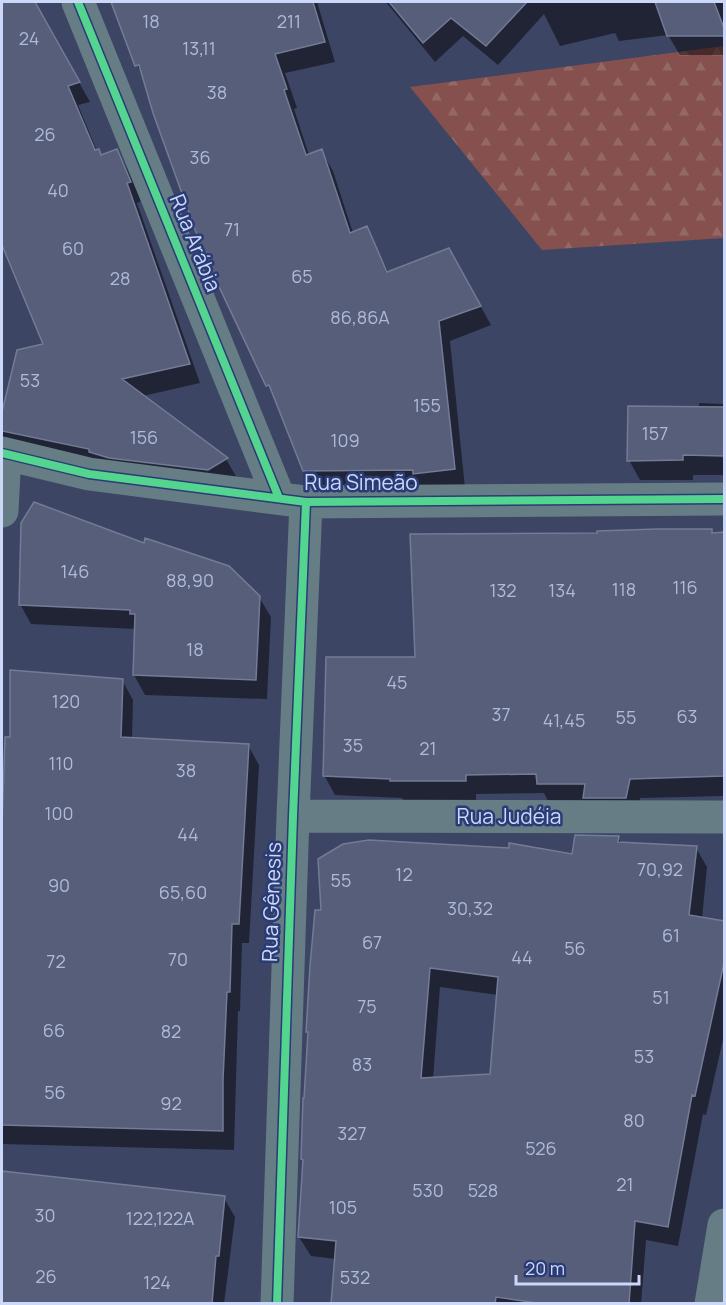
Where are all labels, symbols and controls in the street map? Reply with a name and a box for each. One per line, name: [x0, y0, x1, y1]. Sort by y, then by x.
house number: 18: [142, 9, 160, 33]
house number: 211: [277, 9, 301, 33]
house number: 24: [19, 26, 39, 50]
house number: 13,11: [182, 36, 216, 60]
house number: 38: [207, 80, 227, 104]
house number: 26: [34, 122, 56, 146]
house number: 36: [189, 145, 211, 169]
house number: 40: [47, 178, 69, 202]
street label: Rua Arábia: [164, 190, 228, 295]
house number: 71: [224, 217, 240, 241]
house number: 60: [62, 236, 84, 260]
house number: 65: [291, 264, 313, 288]
house number: 28: [110, 266, 130, 290]
house number: 86,86A: [330, 305, 390, 329]
house number: 53: [20, 368, 40, 392]
house number: 155: [413, 393, 441, 417]
house number: 157: [642, 421, 668, 445]
house number: 156: [130, 425, 158, 449]
house number: 109: [330, 428, 360, 452]
street label: Rua Simeão: [304, 468, 418, 496]
house number: 146: [61, 559, 89, 583]
house number: 88,90: [166, 568, 214, 592]
house number: 116: [672, 575, 698, 599]
house number: 118: [612, 577, 636, 601]
house number: 132: [489, 578, 517, 602]
house number: 134: [548, 578, 576, 602]
house number: 18: [186, 637, 204, 661]
house number: 45: [386, 670, 408, 694]
house number: 120: [52, 689, 80, 713]
house number: 37: [492, 702, 511, 726]
house number: 63: [676, 704, 698, 728]
house number: 55: [616, 705, 636, 729]
house number: 41,45: [543, 708, 585, 732]
house number: 35: [343, 733, 363, 757]
house number: 21: [419, 736, 437, 760]
house number: 110: [48, 751, 74, 775]
house number: 38: [176, 758, 196, 782]
house number: 100: [45, 801, 73, 825]
street label: Rua Judéia: [456, 802, 562, 830]
house number: 44: [177, 822, 199, 846]
street label: Rua Gênesis: [255, 842, 287, 962]
house number: 70,92: [637, 857, 683, 881]
house number: 12: [395, 862, 413, 886]
house number: 55: [331, 868, 351, 892]
house number: 90: [48, 873, 70, 897]
house number: 65,60: [159, 880, 207, 904]
house number: 30,32: [447, 896, 493, 920]
house number: 61: [662, 923, 680, 947]
house number: 67: [362, 930, 382, 954]
house number: 56: [564, 936, 586, 960]
house number: 44: [511, 945, 533, 969]
house number: 70: [168, 947, 188, 971]
house number: 72: [46, 949, 66, 973]
house number: 51: [652, 985, 670, 1009]
house number: 75: [357, 994, 377, 1018]
house number: 66: [43, 1018, 65, 1042]
house number: 82: [161, 1019, 181, 1043]
house number: 53: [634, 1044, 654, 1068]
house number: 83: [352, 1052, 372, 1076]
house number: 56: [44, 1080, 66, 1104]
house number: 92: [160, 1091, 182, 1115]
house number: 80: [623, 1108, 645, 1132]
house number: 327: [337, 1121, 367, 1145]
house number: 526: [525, 1136, 557, 1160]
house number: 21: [616, 1172, 634, 1196]
house number: 530: [412, 1178, 444, 1202]
house number: 528: [468, 1178, 498, 1202]
house number: 105: [329, 1195, 357, 1219]
house number: 30: [35, 1203, 55, 1227]
house number: 122,122A: [126, 1206, 195, 1230]
scale bar: [516, 1248, 639, 1286]
text: 20 m: [525, 1256, 565, 1280]
house number: 26: [35, 1264, 57, 1288]
house number: 532: [340, 1265, 370, 1289]
house number: 124: [143, 1270, 171, 1294]

